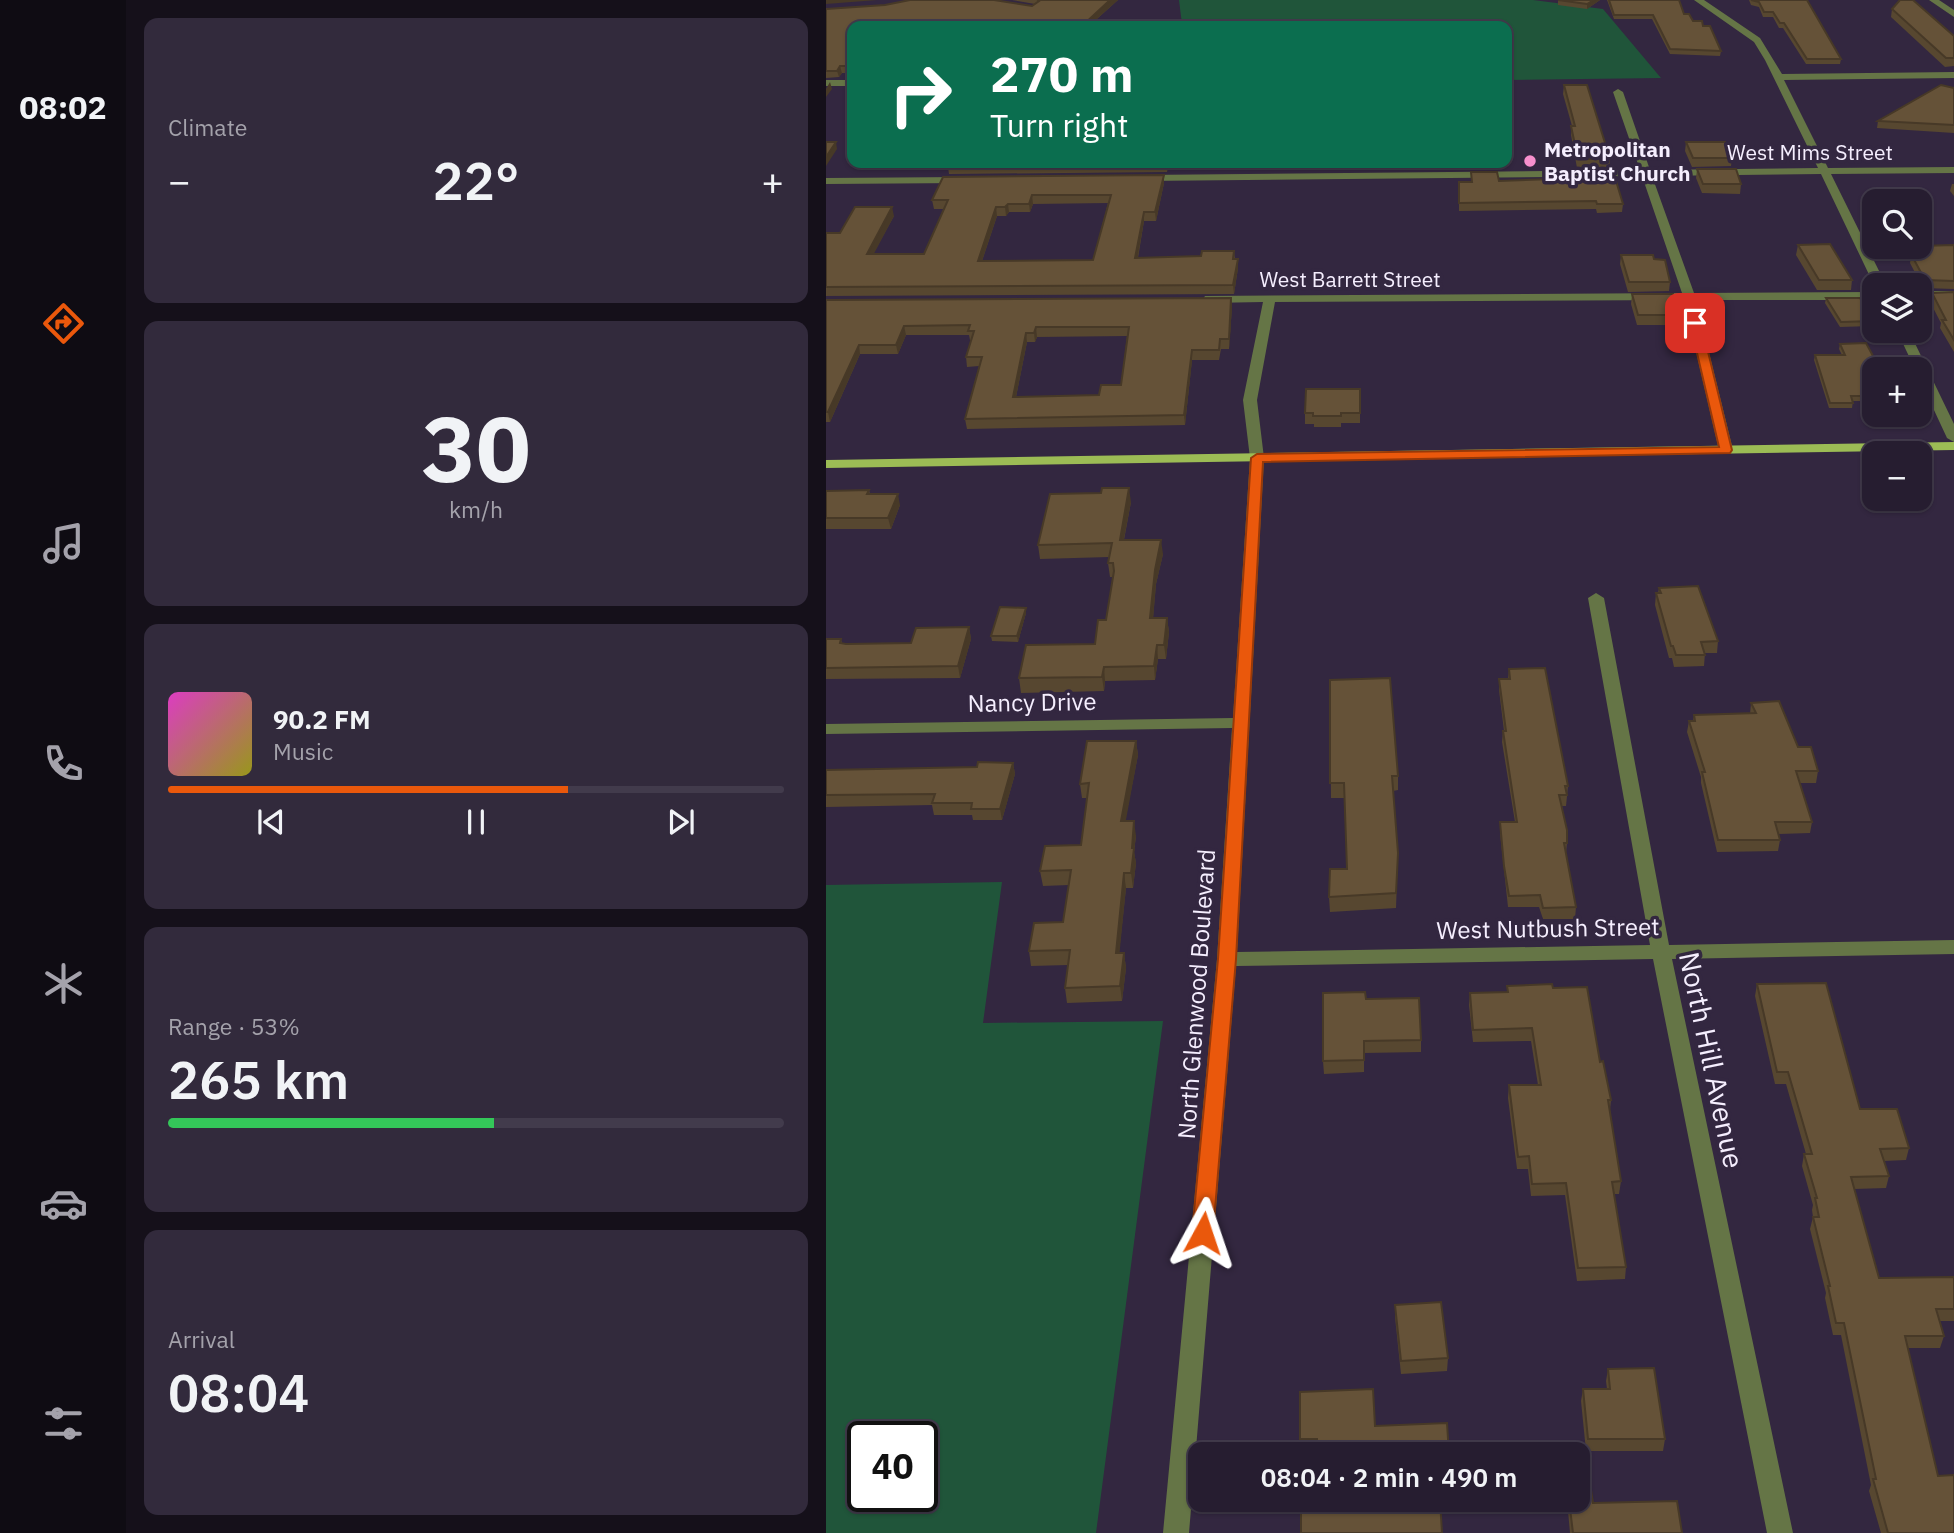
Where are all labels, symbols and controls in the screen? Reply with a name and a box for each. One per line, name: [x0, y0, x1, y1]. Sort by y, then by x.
text: 270 m: [990, 42, 1134, 105]
icon: right: [875, 49, 966, 140]
text: 08:02: [19, 86, 107, 128]
text: Turn right: [990, 104, 1128, 146]
text: Climate: [168, 112, 247, 142]
place label: Metropolitan Baptist Church: [1544, 135, 1691, 187]
street label: West Mims Street: [1727, 138, 1893, 166]
text: 22°: [433, 147, 519, 214]
marker: Metropolitan Baptist Church: [1522, 153, 1538, 169]
text: −: [168, 156, 191, 205]
text: +: [761, 156, 784, 205]
map controls: [1862, 189, 1932, 511]
button: search: [1862, 189, 1932, 259]
street label: West Barrett Street: [1259, 265, 1441, 293]
button: layers: [1862, 273, 1932, 343]
pin: [1665, 293, 1725, 353]
icon: directions: [39, 299, 88, 348]
icon: arrive: [1676, 304, 1714, 342]
button: +: [1862, 357, 1932, 427]
text: 30: [421, 389, 531, 507]
button: −: [1862, 441, 1932, 511]
text: km/h: [449, 494, 503, 524]
icon: music: [39, 519, 88, 568]
street label: Nancy Drive: [967, 685, 1097, 719]
text: 90.2 FM: [273, 702, 371, 736]
text: Music: [273, 736, 333, 766]
icon: phone: [39, 739, 88, 788]
icon: previous: [252, 803, 290, 841]
icon: pause: [457, 803, 495, 841]
icon: next: [662, 803, 700, 841]
street label: North Glenwood Boulevard: [1170, 848, 1222, 1140]
street label: West Nutbush Street: [1436, 910, 1660, 946]
street label: North Hill Avenue: [1671, 948, 1753, 1172]
icon: climate: [39, 959, 88, 1008]
text: Range · 53%: [168, 1011, 300, 1041]
text: 265 km: [168, 1046, 349, 1113]
icon: car: [39, 1179, 88, 1228]
position arrow: [1166, 1196, 1240, 1270]
text: Arrival: [168, 1324, 235, 1354]
text: 08:04: [168, 1359, 309, 1426]
icon: filters: [39, 1399, 88, 1448]
speed limit sign: 40: [847, 1421, 938, 1512]
text: 08:04 · 2 min · 490 m: [1261, 1460, 1517, 1494]

